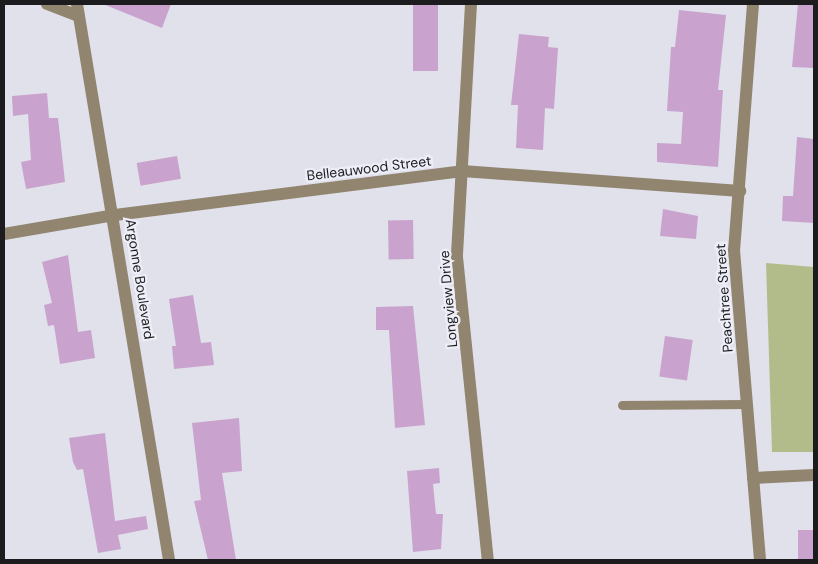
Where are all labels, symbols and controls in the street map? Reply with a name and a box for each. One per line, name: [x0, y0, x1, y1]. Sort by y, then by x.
street label: Belleauwood Street: [306, 152, 432, 184]
street label: Argonne Boulevard: [122, 218, 158, 340]
street label: Peachtree Street: [712, 243, 736, 353]
street label: Longview Drive: [435, 250, 461, 348]

